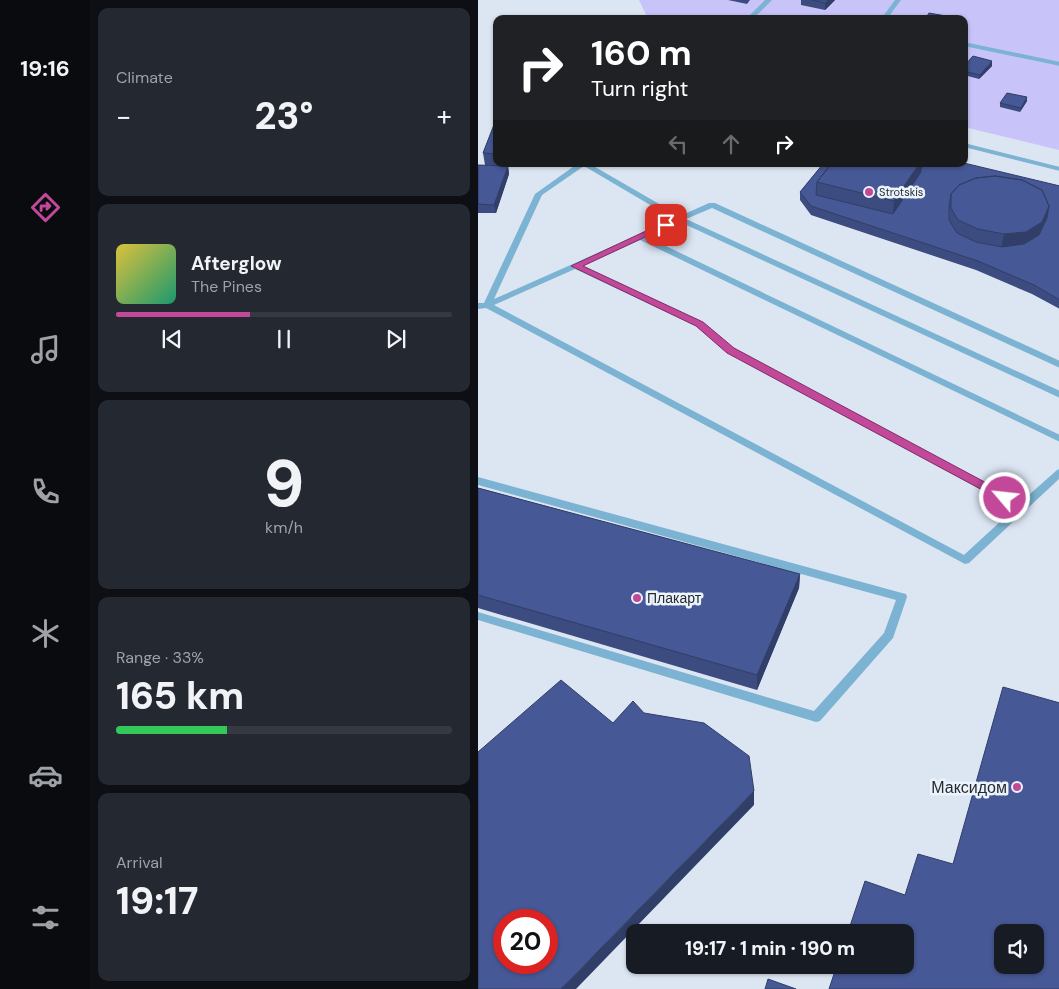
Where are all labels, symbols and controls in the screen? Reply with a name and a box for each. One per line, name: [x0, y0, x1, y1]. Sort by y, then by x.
text: 160 m: [591, 30, 692, 76]
icon: right: [508, 35, 573, 100]
text: 19:16: [20, 54, 70, 83]
text: Climate: [116, 67, 173, 88]
text: Turn right: [591, 74, 688, 103]
text: 23°: [255, 91, 313, 141]
text: −: [116, 98, 131, 135]
text: +: [437, 98, 452, 135]
icon: left: [664, 130, 692, 158]
icon: ahead: [717, 130, 745, 158]
icon: right: [770, 130, 798, 158]
place label: Strotskis: [879, 185, 923, 199]
marker: Strotskis: [863, 186, 875, 198]
icon: directions: [28, 190, 63, 225]
pin: [645, 204, 687, 246]
icon: arrive: [652, 211, 680, 239]
text: Afterglow: [191, 251, 282, 276]
text: The Pines: [191, 276, 262, 297]
icon: previous: [158, 325, 186, 353]
icon: pause: [270, 325, 298, 353]
icon: next: [382, 325, 410, 353]
icon: music: [28, 332, 63, 367]
text: 9: [263, 442, 305, 526]
position arrow: [978, 471, 1030, 523]
icon: phone: [28, 474, 63, 509]
text: km/h: [265, 517, 303, 538]
place label: Плакарт: [647, 589, 702, 607]
marker: Плакарт: [631, 592, 643, 604]
icon: climate: [28, 616, 63, 651]
text: Range · 33%: [116, 647, 204, 668]
text: 165 km: [116, 671, 244, 721]
icon: car: [28, 758, 63, 793]
place label: Максидом: [931, 777, 1007, 798]
marker: Максидом: [1011, 781, 1023, 793]
text: Arrival: [116, 852, 163, 873]
text: 19:17: [116, 876, 198, 926]
icon: filters: [28, 900, 63, 935]
speed limit sign: 20: [493, 909, 558, 974]
map controls: [994, 924, 1044, 974]
button: sound: [994, 924, 1044, 974]
text: 19:17 · 1 min · 190 m: [685, 936, 855, 961]

